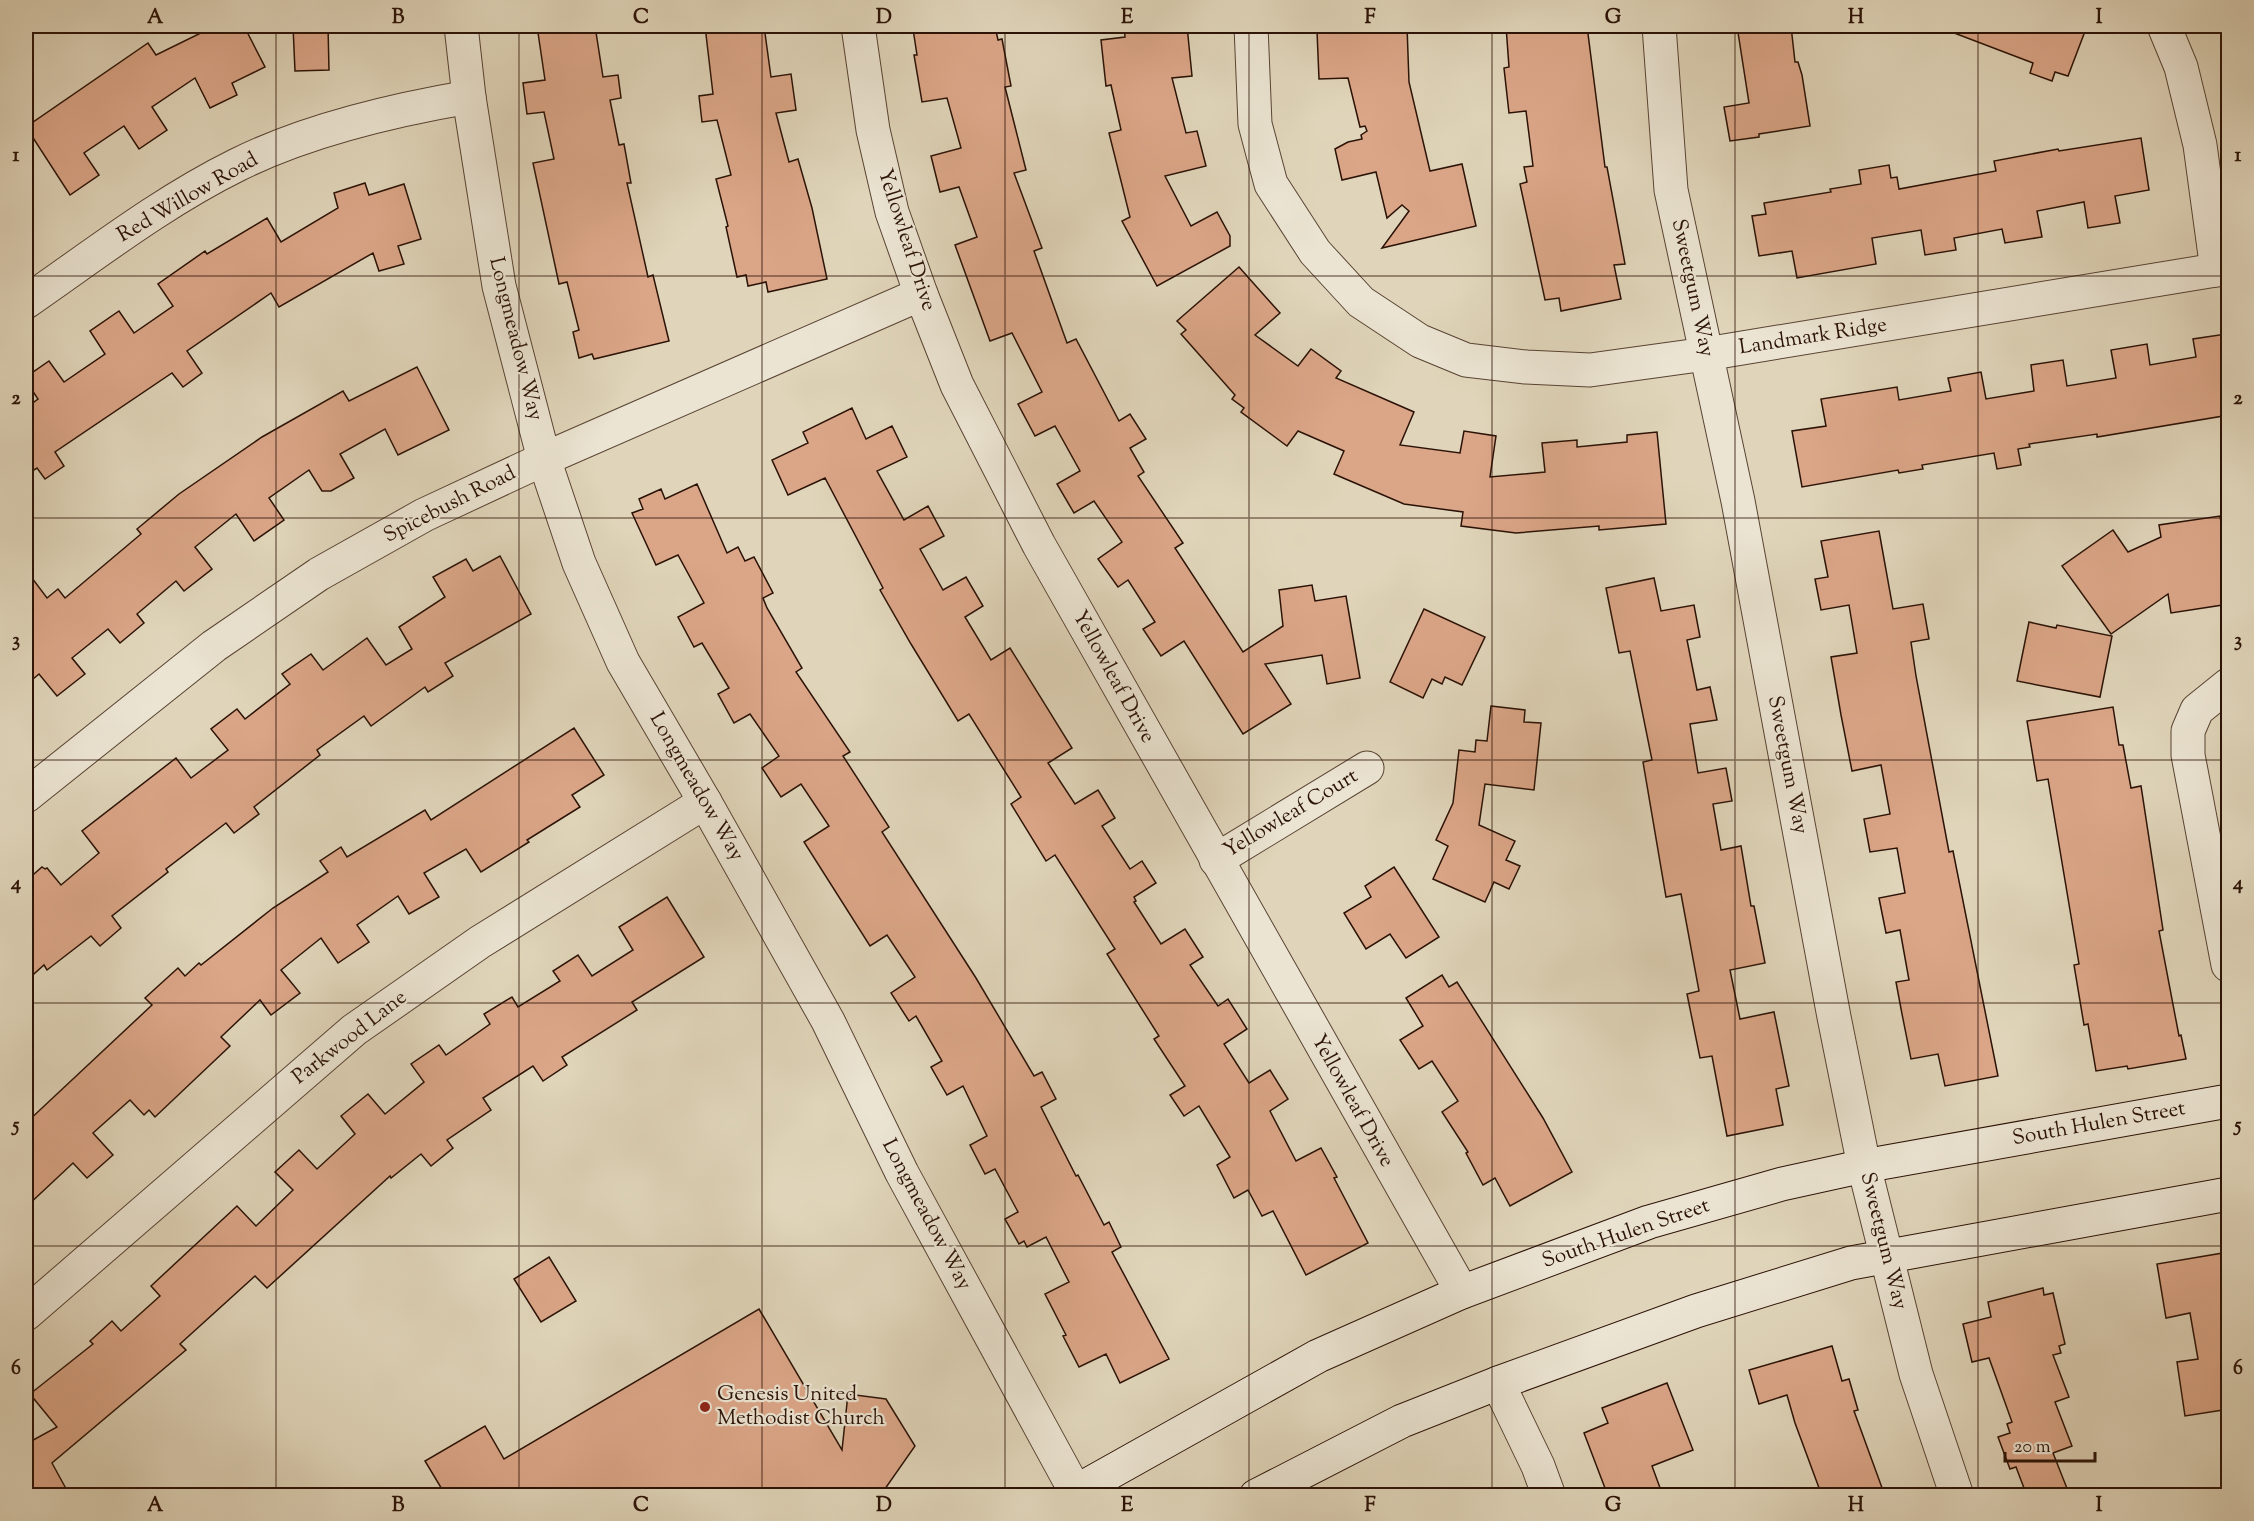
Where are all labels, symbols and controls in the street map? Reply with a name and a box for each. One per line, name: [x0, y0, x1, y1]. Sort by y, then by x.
text: A: [147, 4, 164, 33]
text: B: [392, 4, 405, 33]
text: C: [633, 4, 649, 33]
text: D: [876, 4, 892, 33]
text: E: [1121, 4, 1134, 33]
text: F: [1364, 4, 1376, 33]
text: G: [1605, 4, 1622, 33]
text: H: [1848, 4, 1864, 33]
text: I: [2096, 4, 2103, 33]
text: 1: [13, 142, 20, 171]
text: 1: [2235, 142, 2242, 171]
street label: Red Willow Road: [112, 145, 264, 251]
street label: Yellowleaf Drive: [869, 165, 943, 315]
street label: Sweetgum Way: [1663, 216, 1721, 360]
street label: Longmeadow Way: [480, 254, 550, 424]
street label: Landmark Ridge: [1737, 311, 1889, 363]
text: 2: [11, 385, 21, 414]
text: 2: [2233, 385, 2243, 414]
street label: Spicebush Road: [379, 459, 521, 551]
street label: Yellowleaf Drive: [1064, 605, 1162, 749]
text: 3: [12, 627, 20, 656]
text: 3: [2234, 627, 2242, 656]
street label: Sweetgum Way: [1759, 693, 1815, 837]
street label: Longmeadow Way: [641, 707, 751, 868]
street label: Yellowleaf Court: [1218, 762, 1364, 866]
text: 4: [10, 870, 21, 899]
text: 4: [2232, 870, 2243, 899]
street label: Parkwood Lane: [286, 984, 414, 1092]
street label: Yellowleaf Drive: [1303, 1029, 1401, 1173]
street label: South Hulen Street: [2010, 1094, 2188, 1154]
text: 5: [11, 1112, 20, 1141]
text: 5: [2233, 1112, 2242, 1141]
street label: Longmeadow Way: [873, 1134, 979, 1296]
street label: Sweetgum Way: [1851, 1169, 1915, 1313]
street label: South Hulen Street: [1538, 1191, 1714, 1277]
text: 6: [11, 1355, 21, 1384]
text: 6: [2233, 1355, 2243, 1384]
place label: Genesis United Methodist Church: [717, 1380, 885, 1434]
marker: Genesis United Methodist Church: [698, 1400, 712, 1414]
scale bar: [2005, 1425, 2095, 1463]
text: 20 m: [2014, 1435, 2051, 1461]
text: A: [147, 1492, 164, 1521]
text: B: [392, 1492, 405, 1521]
text: C: [633, 1492, 649, 1521]
text: D: [876, 1492, 892, 1521]
text: E: [1121, 1492, 1134, 1521]
text: F: [1364, 1492, 1376, 1521]
text: G: [1605, 1492, 1622, 1521]
text: H: [1848, 1492, 1864, 1521]
text: I: [2096, 1492, 2103, 1521]

